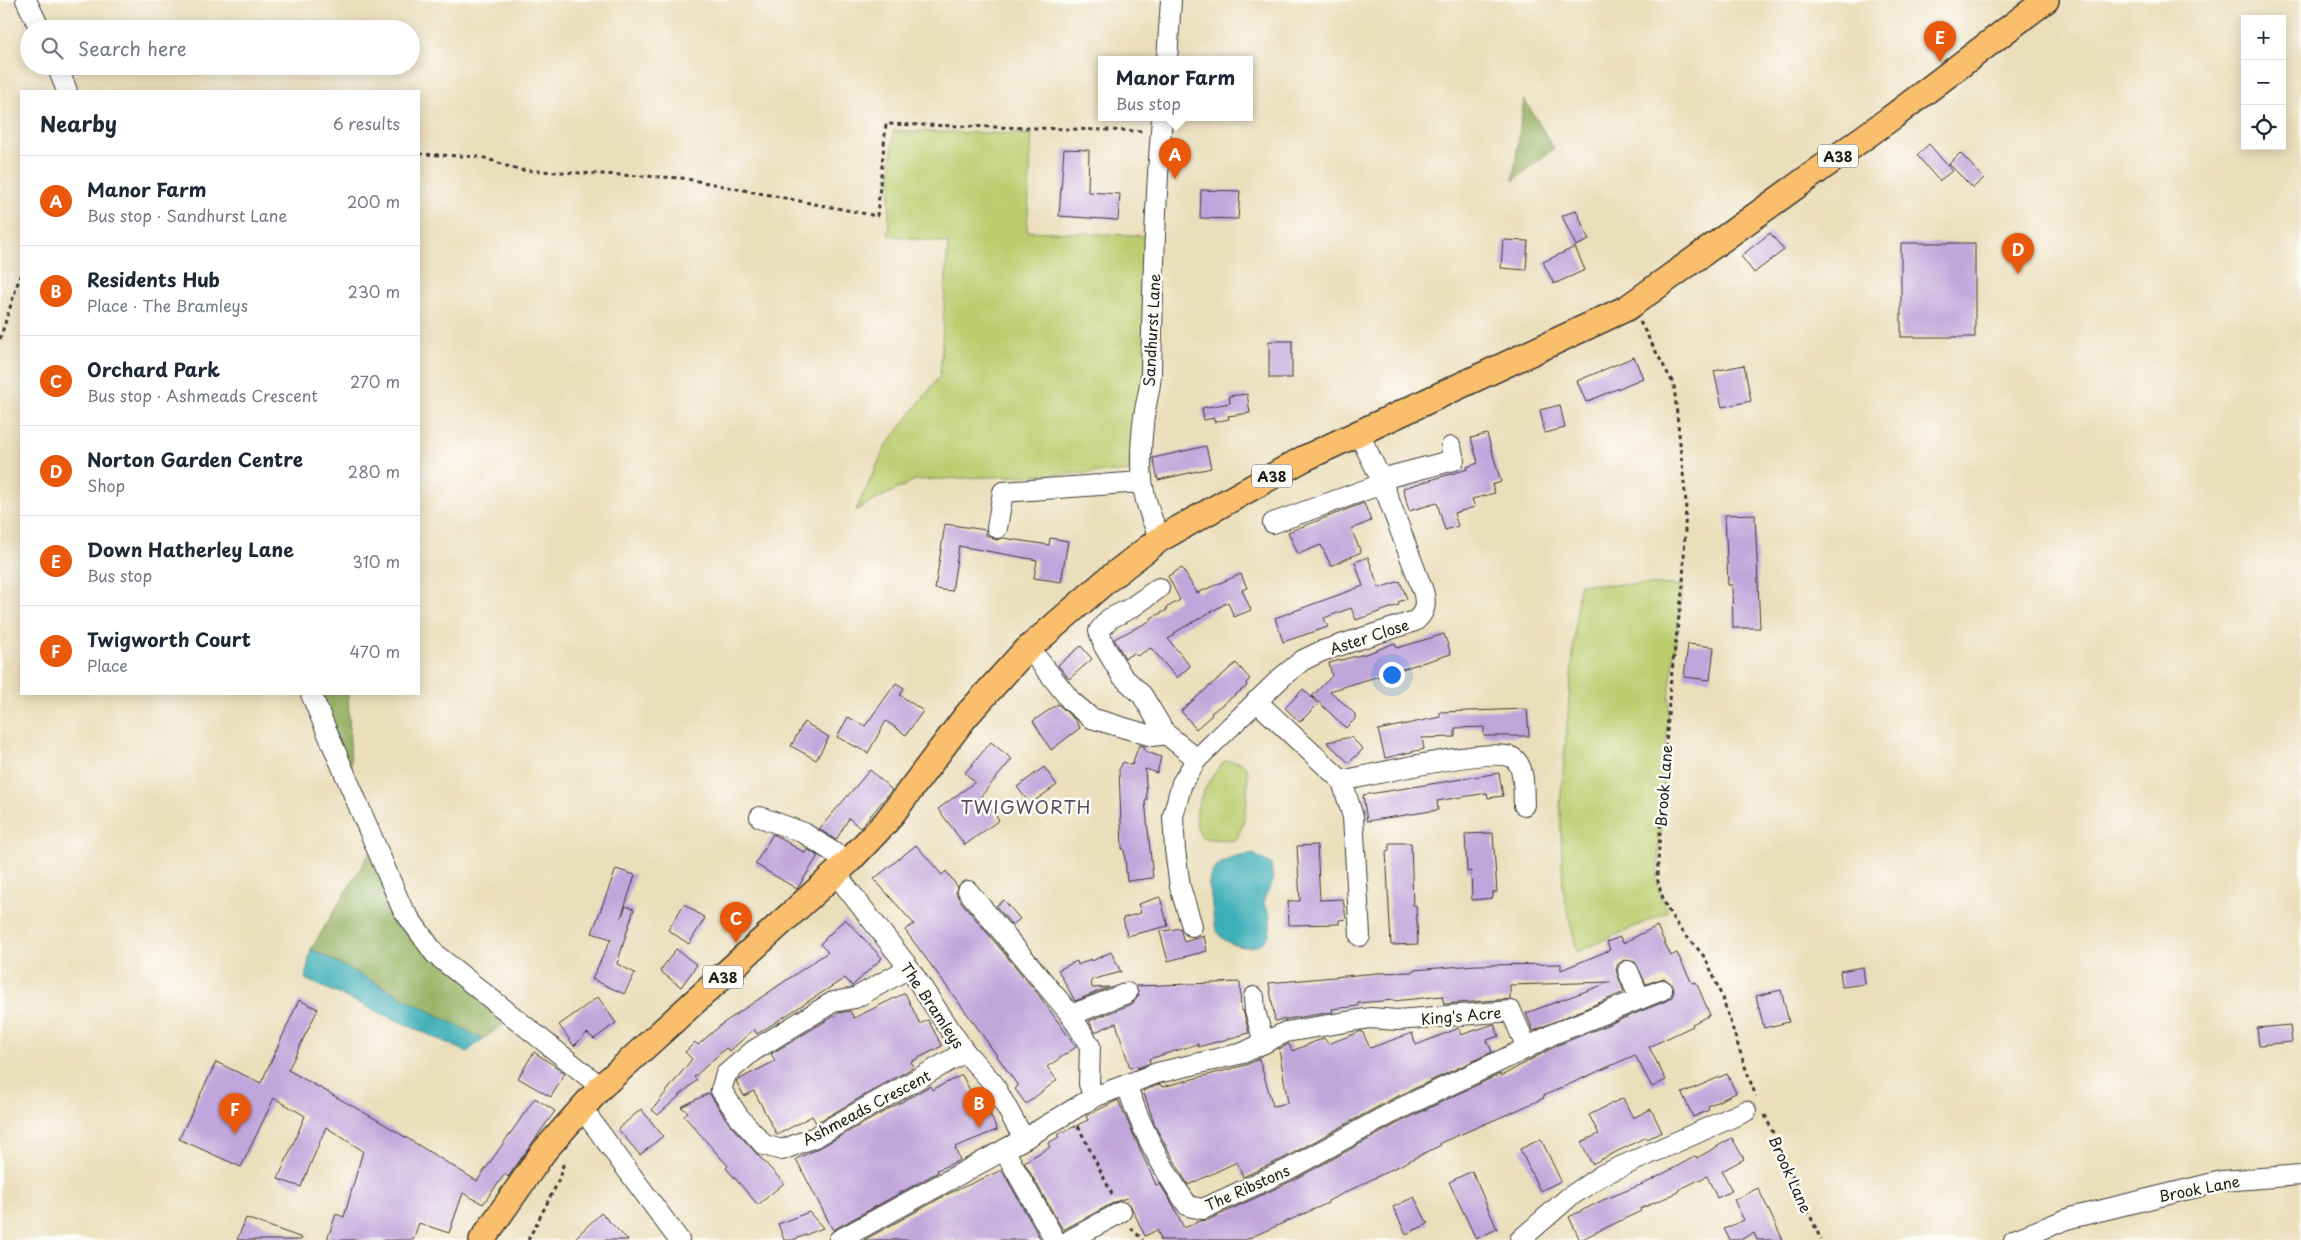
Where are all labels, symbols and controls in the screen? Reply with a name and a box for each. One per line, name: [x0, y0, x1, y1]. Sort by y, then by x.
map controls: [2241, 15, 2286, 150]
button: +: [2241, 15, 2286, 60]
search box: [20, 20, 420, 75]
pin: E: [1924, 21, 1956, 62]
icon: search: [38, 34, 66, 62]
text: Search here: [78, 34, 187, 62]
popup: [1098, 56, 1253, 121]
button: −: [2241, 60, 2286, 105]
text: Manor Farm: [1116, 63, 1235, 91]
text: Bus stop: [1116, 91, 1181, 115]
button: locate: [2241, 105, 2286, 150]
text: Nearby: [40, 107, 117, 139]
text: 6 results: [333, 111, 400, 135]
pin: A: [1159, 138, 1191, 179]
road number: A38: [1818, 144, 1858, 168]
text: Manor Farm: [87, 175, 207, 203]
text: A: [50, 189, 62, 213]
text: 200 m: [347, 189, 400, 213]
text: Bus stop · Sandhurst Lane: [87, 203, 287, 227]
pin: D: [2002, 233, 2034, 274]
text: Residents Hub: [87, 265, 220, 293]
street label: Sandhurst Lane: [1137, 273, 1165, 387]
text: B: [51, 279, 61, 303]
text: 230 m: [348, 279, 400, 303]
text: Place · The Bramleys: [87, 293, 248, 317]
text: Orchard Park: [87, 355, 220, 383]
text: C: [50, 369, 62, 393]
text: 270 m: [350, 369, 400, 393]
text: Bus stop · Ashmeads Crescent: [87, 383, 318, 407]
text: Norton Garden Centre: [87, 445, 303, 473]
text: D: [50, 459, 62, 483]
text: 280 m: [348, 459, 400, 483]
road number: A38: [1252, 464, 1292, 488]
text: Shop: [87, 473, 125, 497]
text: Down Hatherley Lane: [87, 535, 294, 563]
text: E: [51, 549, 61, 573]
text: 310 m: [352, 549, 400, 573]
text: Bus stop: [87, 563, 152, 587]
street label: Aster Close: [1326, 612, 1412, 660]
text: Twigworth Court: [87, 625, 251, 653]
text: F: [51, 639, 61, 663]
text: 470 m: [350, 639, 400, 663]
text: Place: [87, 653, 128, 677]
your location: [1379, 662, 1405, 688]
street label: Brook Lane: [1649, 744, 1677, 828]
district label: TWIGWORTH: [960, 793, 1092, 820]
pin: C: [720, 902, 752, 943]
street label: The Bramleys: [896, 957, 971, 1053]
road number: A38: [703, 966, 743, 989]
street label: King's Acre: [1420, 1000, 1502, 1030]
street label: Ashmeads Crescent: [798, 1063, 934, 1151]
pin: B: [963, 1087, 995, 1128]
pin: F: [219, 1093, 251, 1134]
street label: Brook Lane: [1764, 1132, 1818, 1216]
street label: The Ribstons: [1201, 1158, 1293, 1216]
street label: Brook Lane: [2156, 1169, 2242, 1207]

